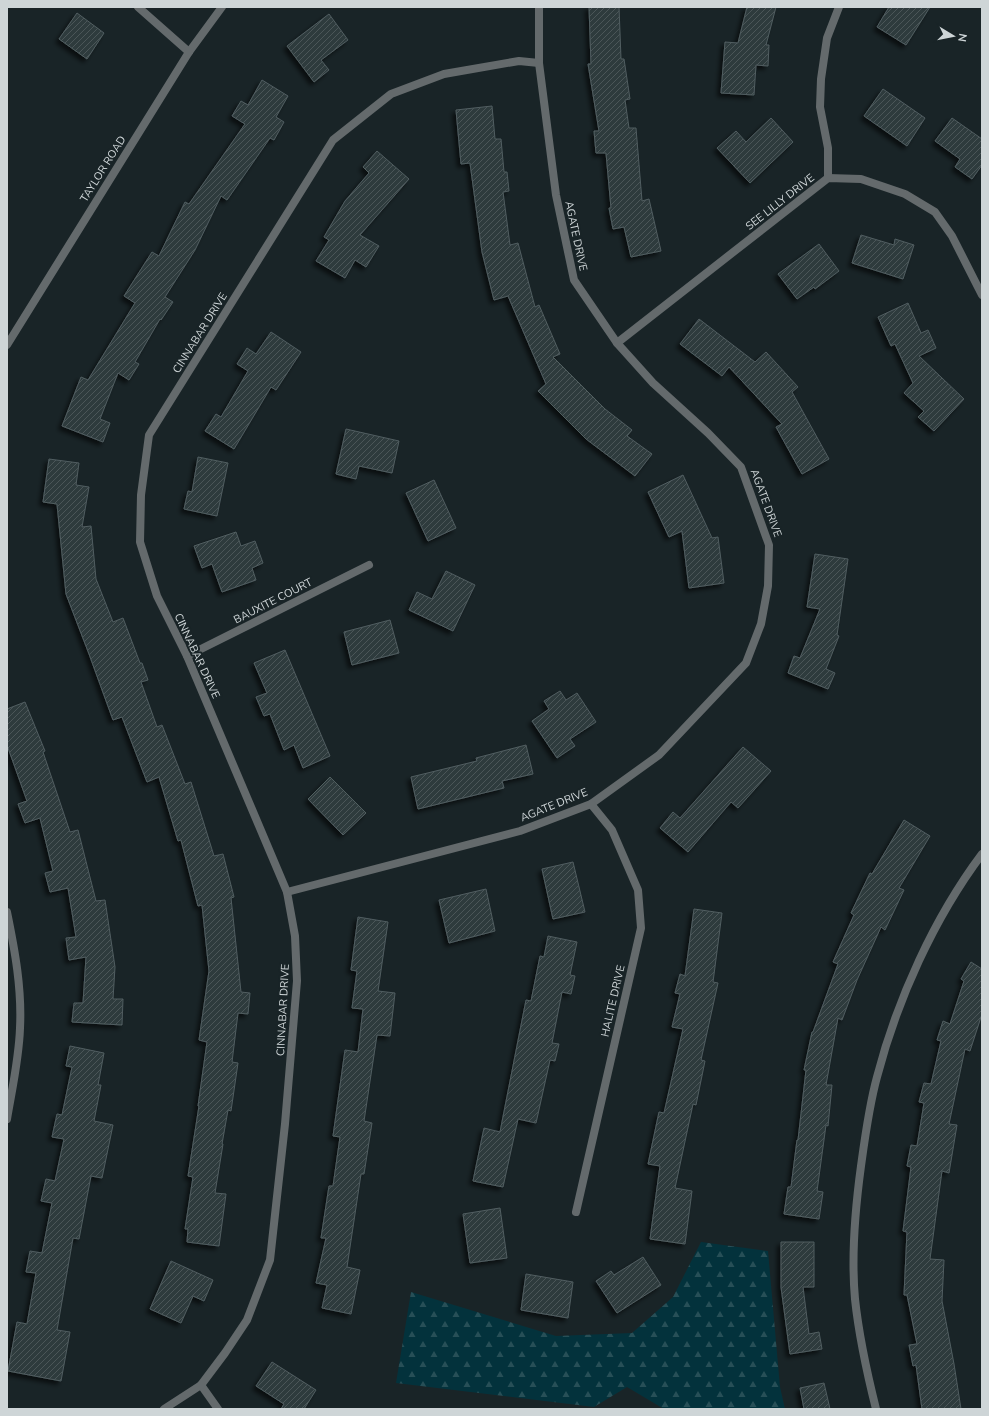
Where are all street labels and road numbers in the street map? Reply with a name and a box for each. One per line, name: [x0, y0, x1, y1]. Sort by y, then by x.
street label: TAYLOR ROAD: [77, 133, 129, 205]
street label: SEE LILLY DRIVE: [742, 170, 818, 234]
street label: AGATE DRIVE: [561, 200, 591, 272]
street label: CINNABAR DRIVE: [169, 290, 231, 376]
street label: AGATE DRIVE: [747, 467, 785, 539]
street label: BAUXITE COURT: [231, 575, 315, 627]
street label: CINNABAR DRIVE: [171, 611, 223, 701]
street label: AGATE DRIVE: [518, 785, 590, 825]
street label: CINNABAR DRIVE: [273, 963, 293, 1057]
street label: HALITE DRIVE: [597, 964, 629, 1038]

